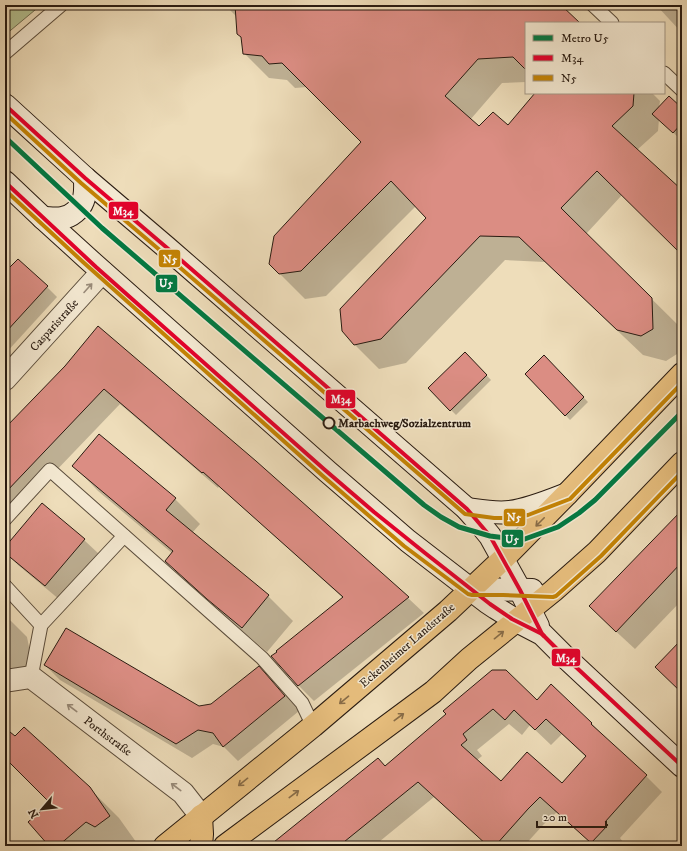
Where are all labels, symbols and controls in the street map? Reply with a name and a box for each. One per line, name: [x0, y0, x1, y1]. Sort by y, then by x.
legend: [525, 22, 665, 94]
text: Metro U5: [561, 31, 609, 46]
text: M34: [561, 51, 584, 66]
text: N5: [561, 71, 577, 86]
line badge: M34: [108, 201, 139, 220]
text: M34: [113, 205, 134, 219]
line badge: N5: [158, 249, 181, 268]
text: N5: [163, 253, 178, 267]
line badge: U5: [155, 274, 178, 293]
text: U5: [159, 277, 174, 291]
one-way arrow: [83, 283, 92, 293]
street label: Casparistraße: [27, 296, 82, 355]
line badge: M34: [325, 389, 356, 409]
text: M34: [331, 393, 352, 407]
marker: Marbachweg/Sozialzentrum: [322, 416, 336, 430]
place label: Marbachweg/Sozialzentrum: [338, 416, 471, 431]
line badge: N5: [503, 508, 526, 527]
text: N5: [507, 511, 522, 525]
one-way arrow: [535, 517, 545, 527]
line badge: U5: [501, 529, 524, 548]
text: U5: [505, 533, 520, 547]
street label: Eckenheimer Landstraße: [357, 600, 458, 691]
one-way arrow: [494, 630, 505, 639]
line badge: M34: [551, 648, 581, 667]
text: M34: [556, 652, 577, 666]
one-way arrow: [338, 695, 349, 704]
one-way arrow: [67, 704, 78, 713]
street label: Porthstraße: [81, 713, 135, 759]
one-way arrow: [393, 713, 404, 721]
one-way arrow: [238, 778, 249, 787]
one-way arrow: [170, 783, 181, 791]
north arrow: [22, 789, 62, 829]
one-way arrow: [289, 790, 300, 798]
scale bar: [537, 803, 606, 829]
text: N: [26, 806, 42, 820]
text: 20 m: [543, 810, 567, 825]

